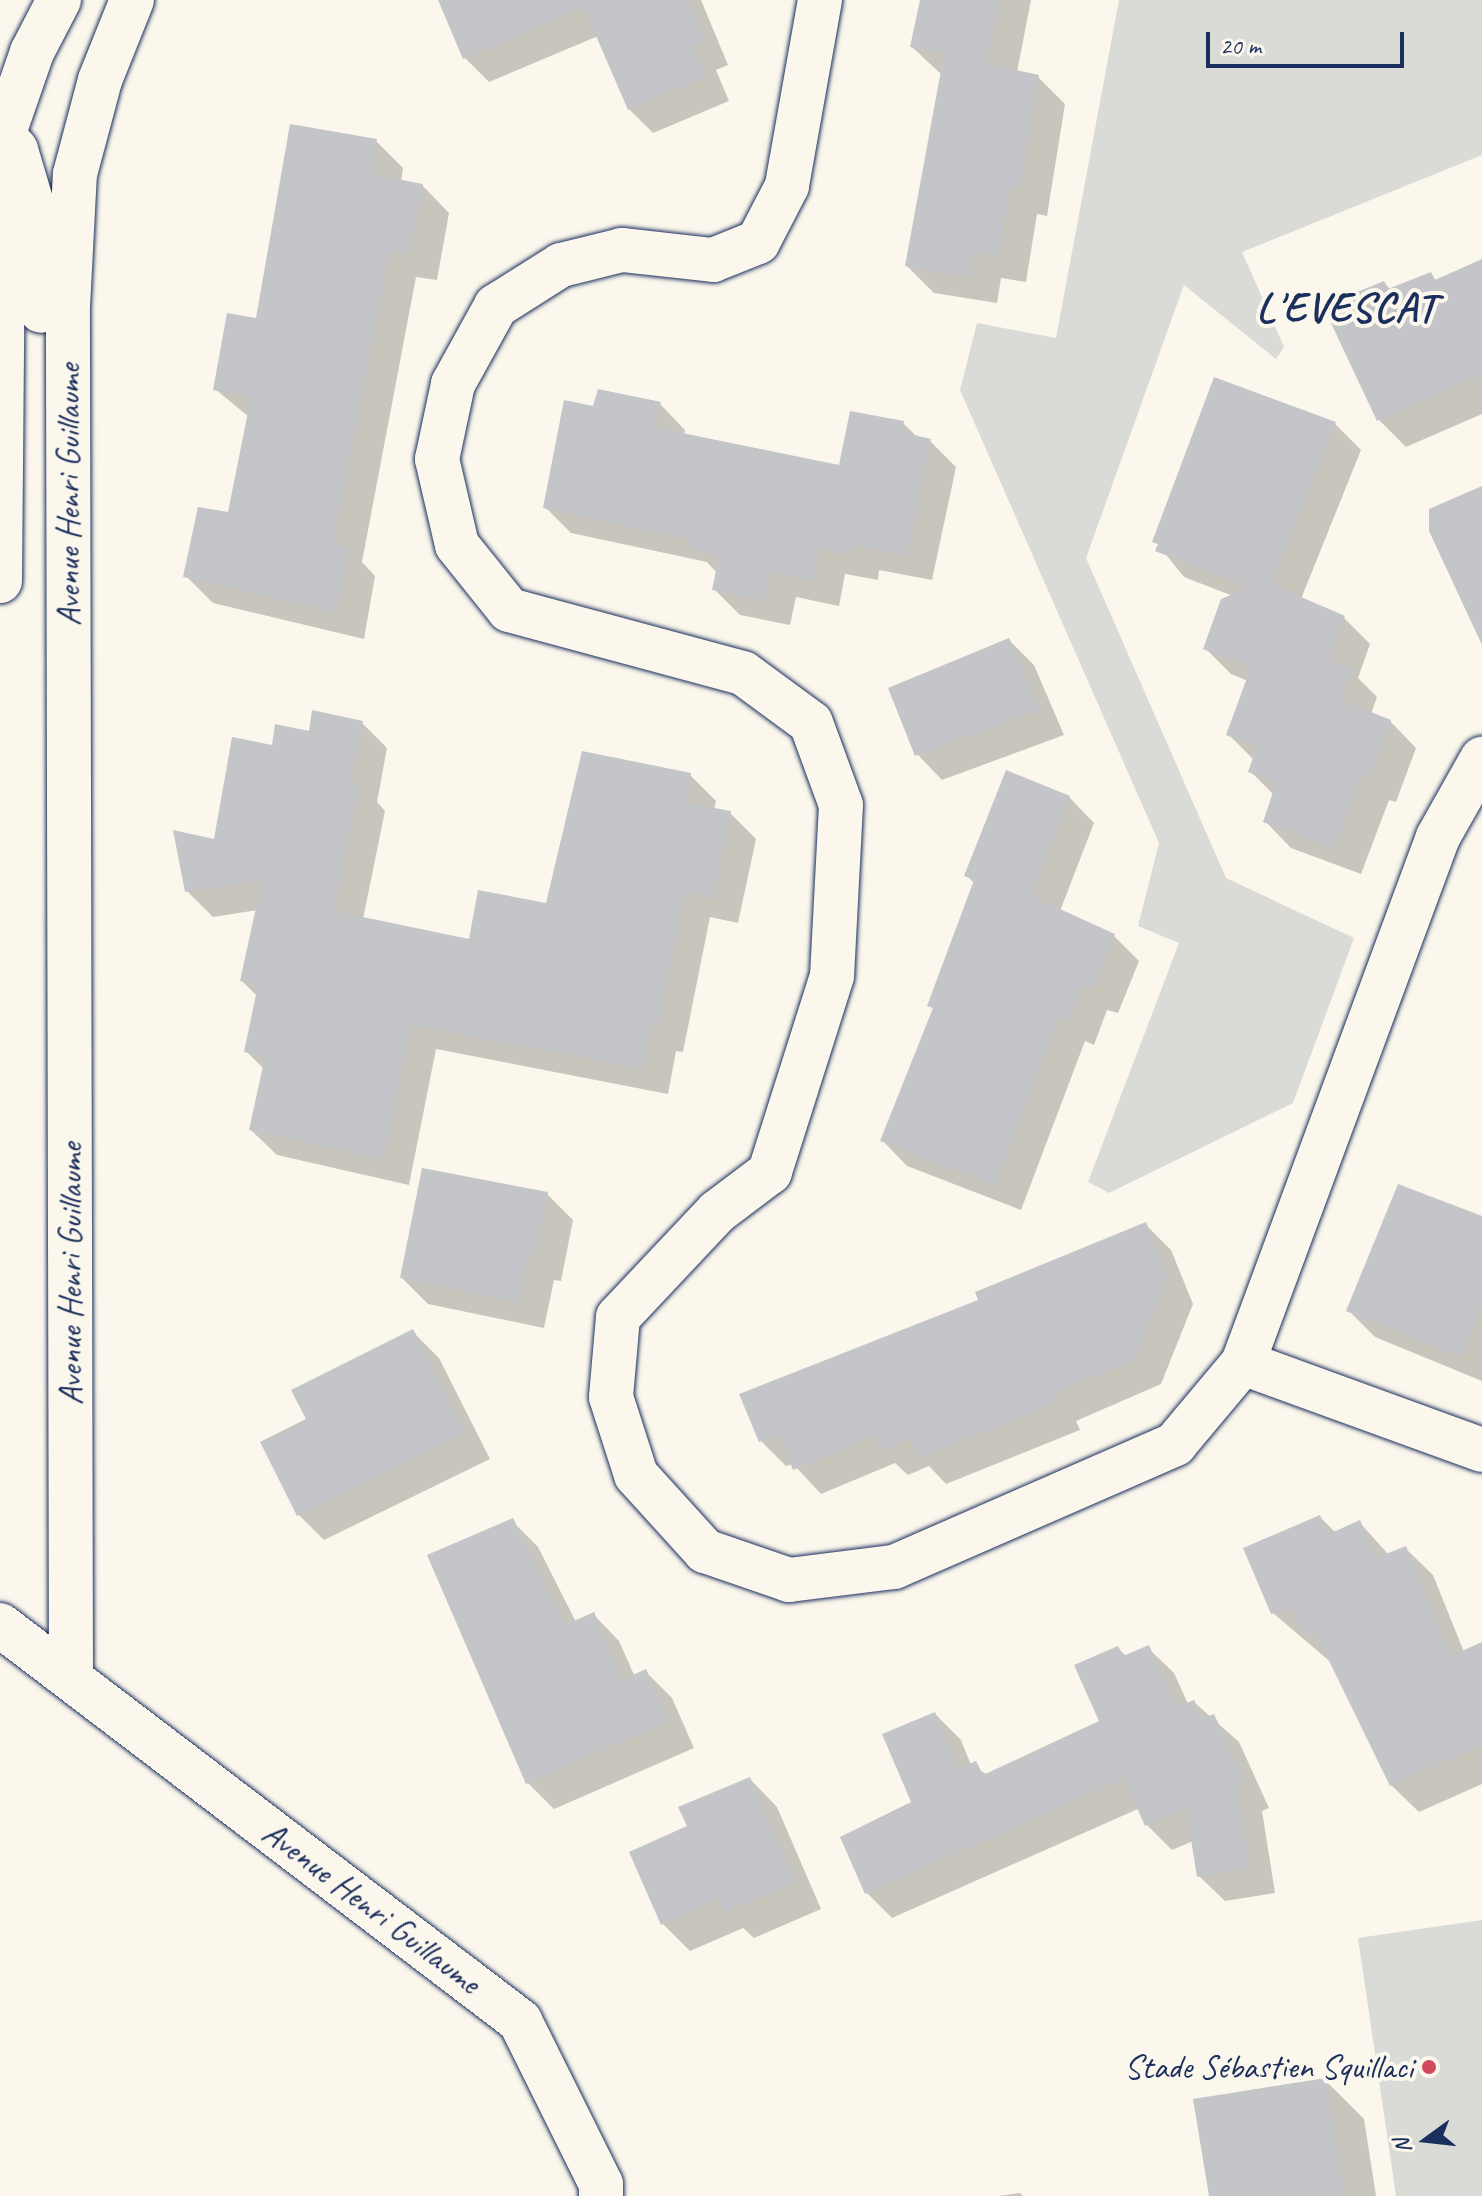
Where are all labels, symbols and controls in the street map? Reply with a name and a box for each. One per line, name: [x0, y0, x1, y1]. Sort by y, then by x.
scale bar: [1210, 16, 1408, 66]
text: 20 m: [1220, 31, 1261, 61]
district label: L'EVESCAT: [1256, 283, 1438, 333]
street label: Avenue Henri Guillaume: [48, 364, 88, 626]
street label: Avenue Henri Guillaume: [50, 1143, 90, 1405]
street label: Avenue Henri Guillaume: [255, 1812, 489, 2002]
place label: Stade Sébastien Squillaci: [1125, 2047, 1413, 2087]
marker: Stade Sébastien Squillaci: [1420, 2058, 1438, 2076]
north arrow: [1386, 2100, 1466, 2180]
text: N: [1388, 2136, 1418, 2156]

